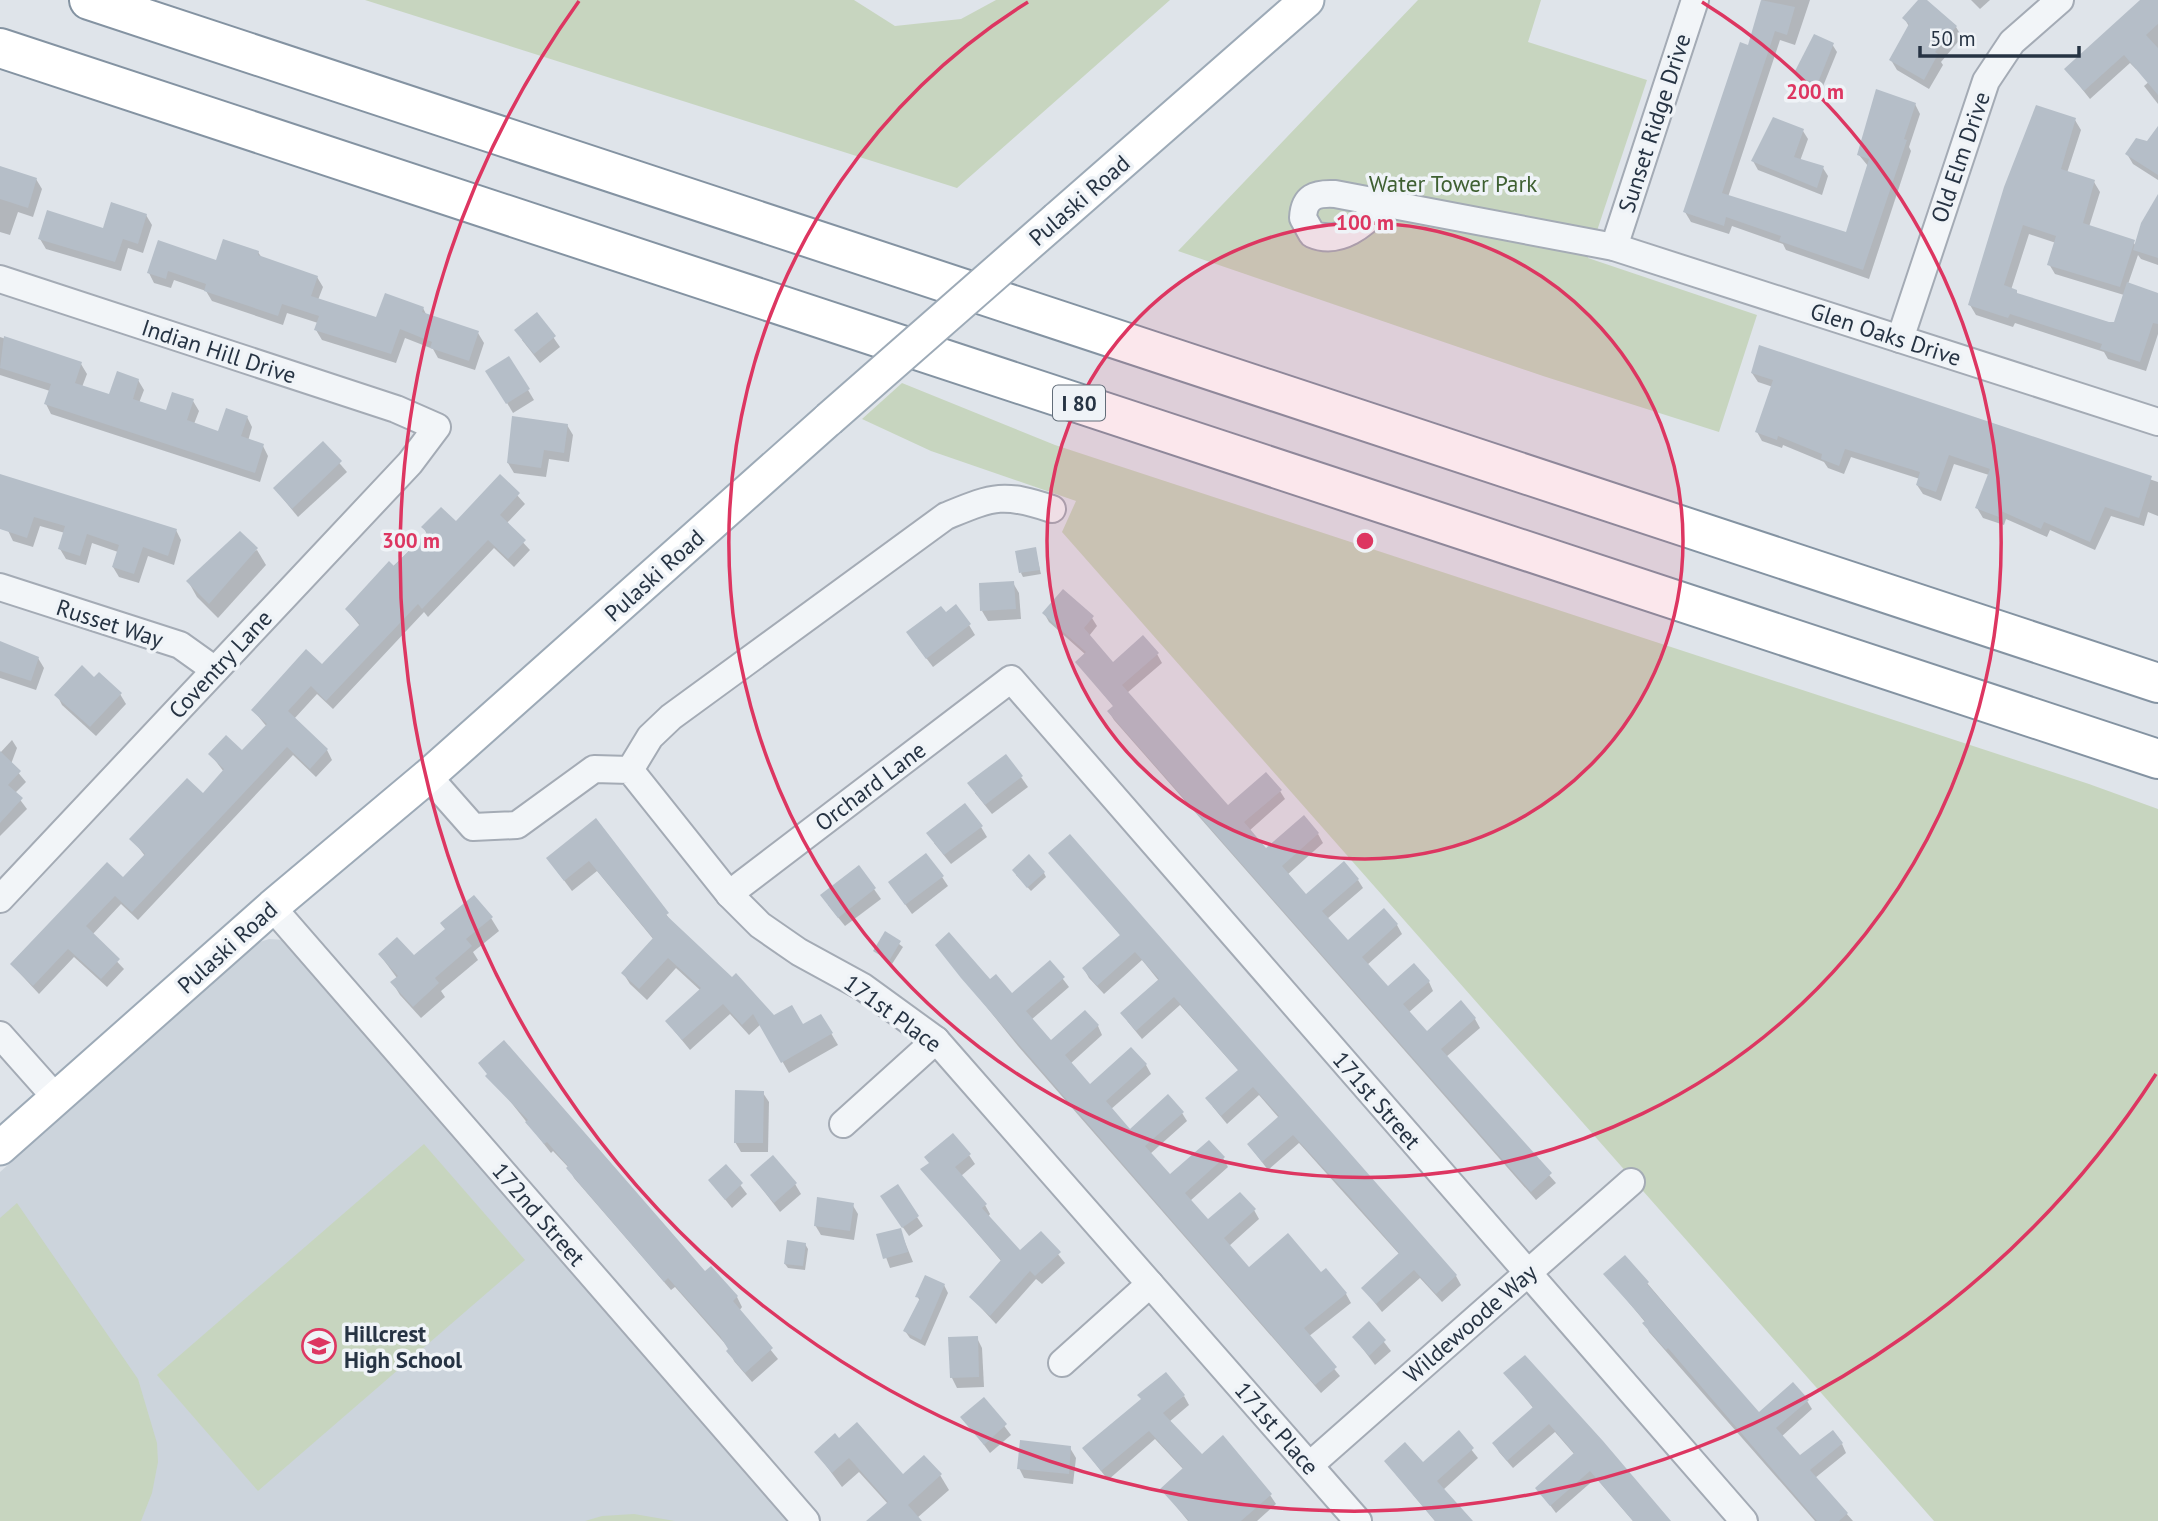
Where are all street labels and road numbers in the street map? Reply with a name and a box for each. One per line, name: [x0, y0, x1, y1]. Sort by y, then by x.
street label: Sunset Ridge Drive: [1611, 30, 1697, 216]
street label: Old Elm Drive: [1924, 88, 1996, 226]
street label: Pulaski Road: [1023, 148, 1135, 252]
street label: Glen Oaks Drive: [1807, 296, 1965, 372]
street label: Indian Hill Drive: [138, 312, 300, 390]
road number: I 80: [1053, 386, 1105, 420]
street label: Pulaski Road: [598, 523, 710, 627]
street label: Russet Way: [53, 592, 167, 654]
street label: Coventry Lane: [162, 604, 278, 724]
street label: Orchard Lane: [809, 735, 931, 837]
street label: Pulaski Road: [171, 895, 283, 999]
street label: 171st Place: [838, 968, 948, 1058]
street label: 171st Street: [1327, 1045, 1427, 1155]
street label: 172nd Street: [486, 1156, 592, 1272]
street label: Wildewoode Way: [1397, 1257, 1543, 1389]
street label: 171st Place: [1229, 1376, 1325, 1480]

